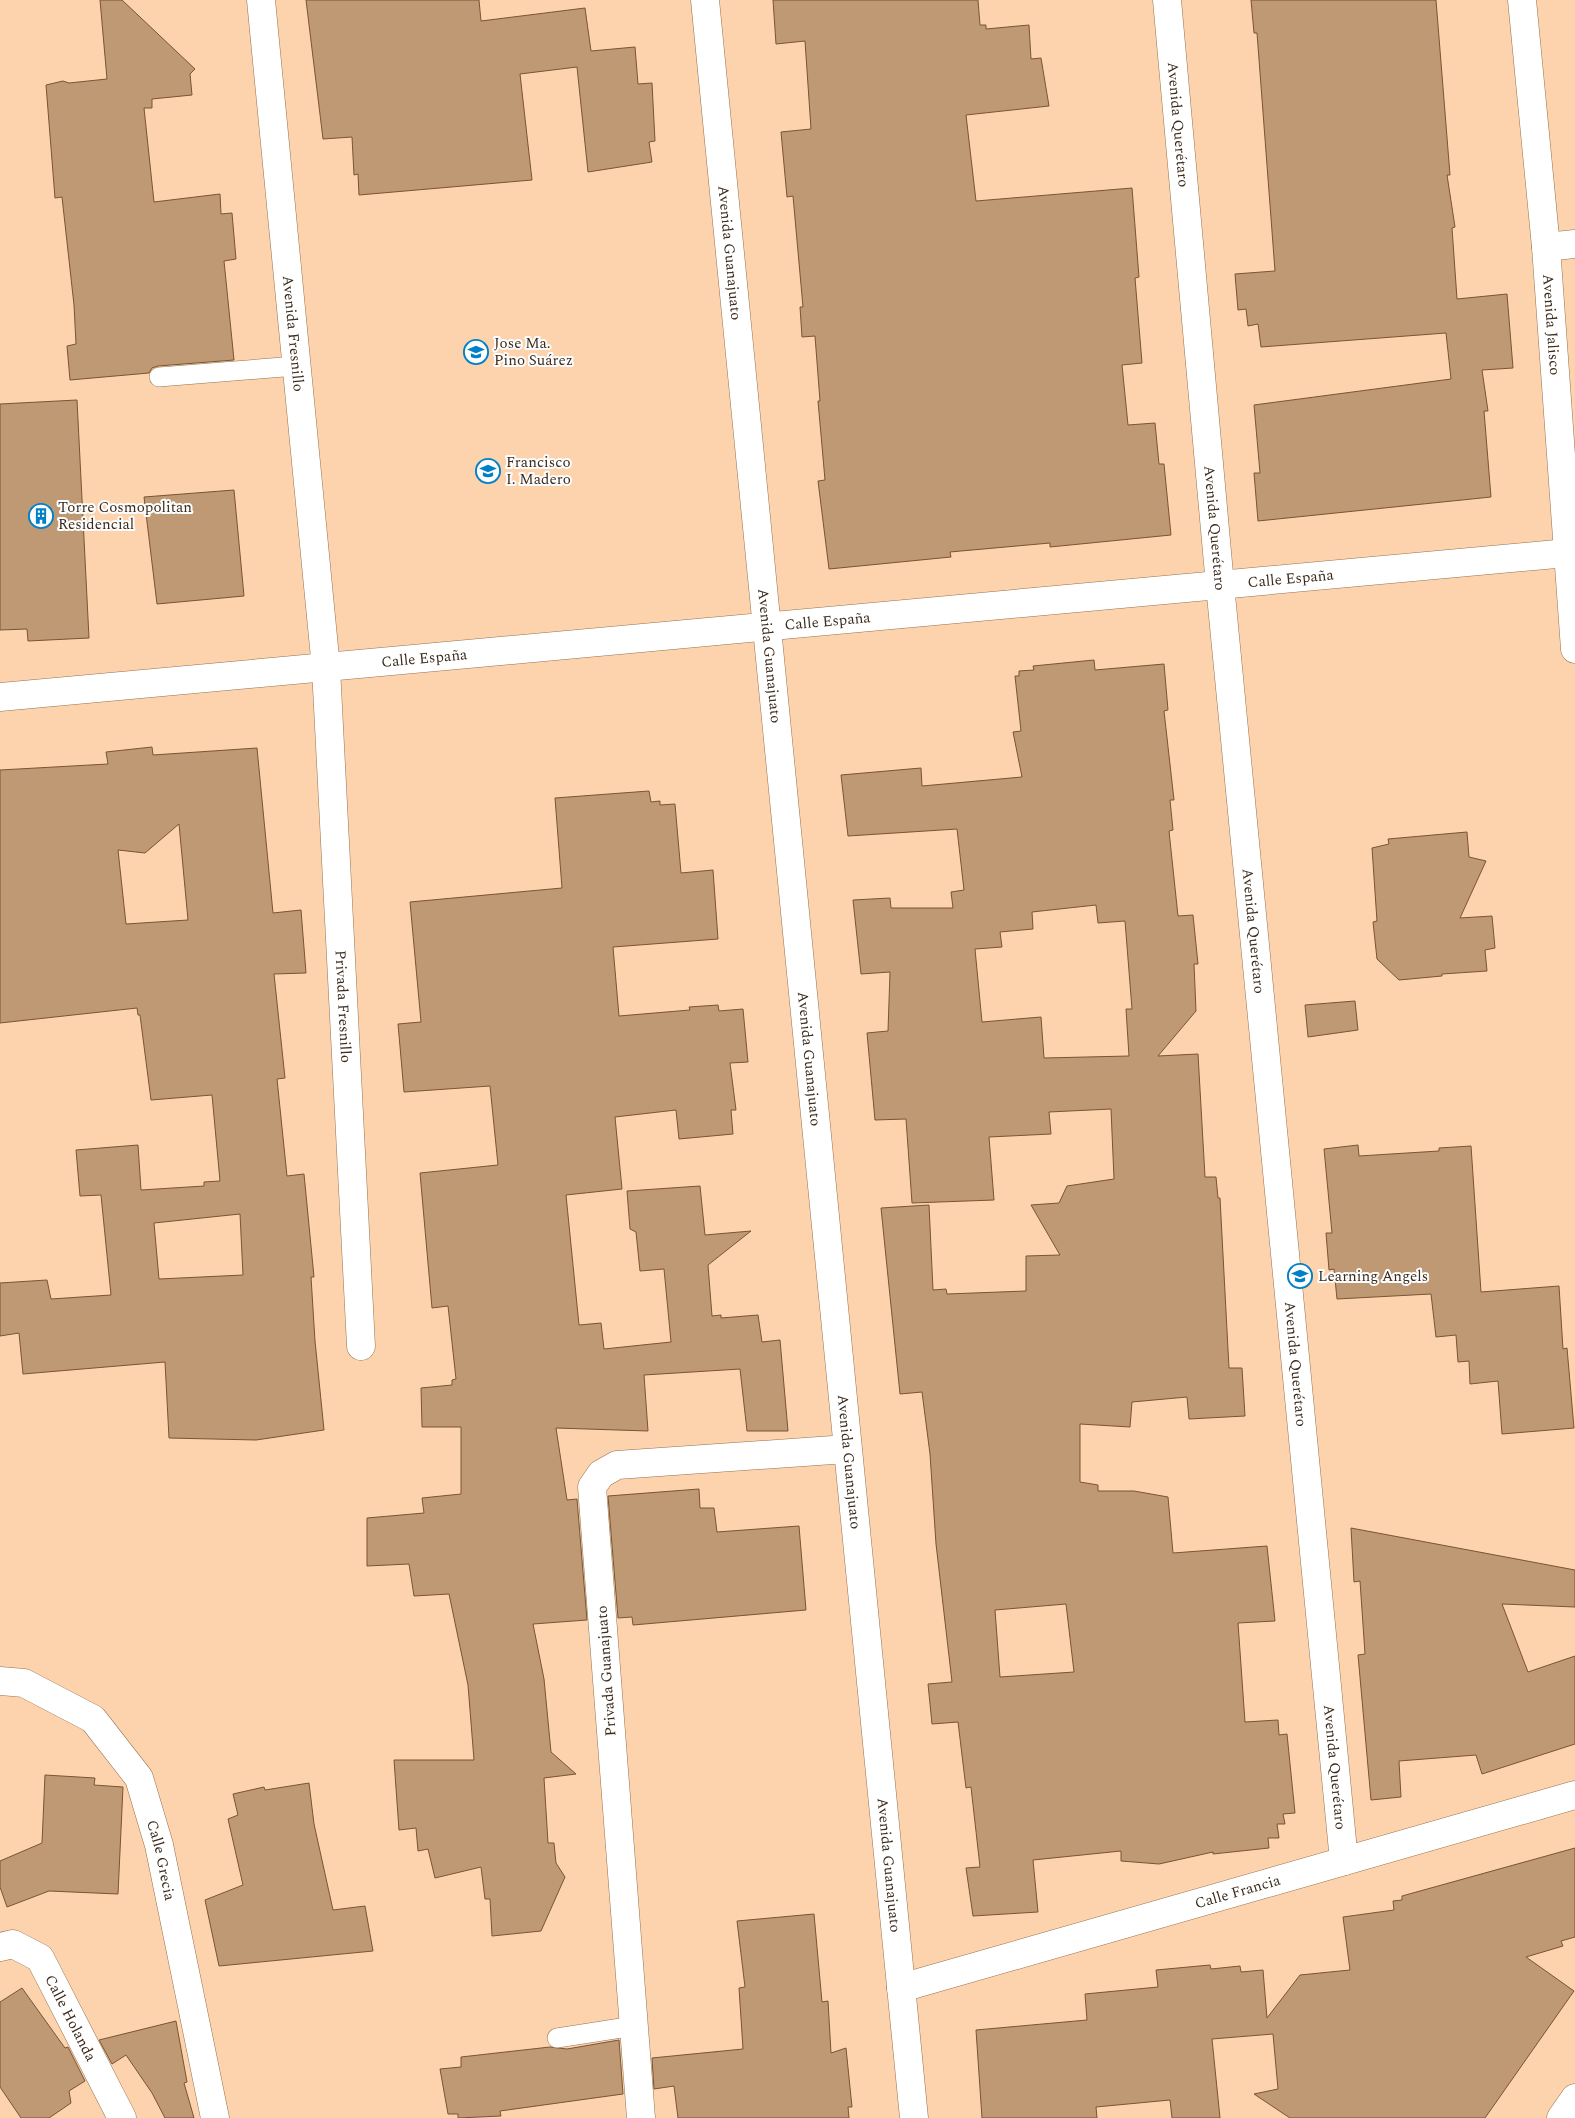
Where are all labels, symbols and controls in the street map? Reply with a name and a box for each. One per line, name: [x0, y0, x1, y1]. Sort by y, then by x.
street label: Avenida Querétaro: [1161, 61, 1195, 188]
street label: Avenida Guanajuato: [711, 184, 748, 321]
street label: Avenida Jalisco: [1536, 273, 1566, 376]
street label: Avenida Fresnillo: [276, 274, 310, 393]
place label: Jose Ma. Pino Suárez: [494, 332, 573, 372]
school or university icon: Jose Ma. Pino Suárez: [463, 339, 489, 365]
place label: Francisco I. Madero: [506, 451, 571, 491]
school or university icon: Francisco I. Madero: [475, 458, 501, 484]
street label: Avenida Querétaro: [1197, 464, 1231, 592]
place label: Torre Cosmopolitan Residencial: [58, 496, 192, 536]
building icon: Torre Cosmopolitan Residencial: [28, 503, 54, 529]
street label: Calle España: [1247, 563, 1335, 594]
street label: Avenida Guanajuato: [751, 587, 787, 724]
street label: Calle España: [784, 606, 872, 637]
street label: Calle España: [380, 643, 469, 674]
street label: Avenida Querétaro: [1236, 867, 1271, 995]
street label: Privada Fresnillo: [329, 949, 357, 1063]
street label: Avenida Guanajuato: [791, 991, 827, 1127]
school or university icon: Learning Angels: [1287, 1263, 1313, 1289]
place label: Learning Angels: [1318, 1265, 1428, 1288]
street label: Avenida Querétaro: [1278, 1300, 1313, 1428]
street label: Avenida Guanajuato: [831, 1394, 867, 1530]
street label: Privada Guanajuato: [590, 1605, 623, 1737]
street label: Avenida Querétaro: [1317, 1703, 1352, 1831]
street label: Avenida Guanajuato: [870, 1797, 907, 1933]
street label: Calle Grecia: [140, 1817, 181, 1903]
street label: Calle Francia: [1192, 1869, 1284, 1915]
street label: Calle Holanda: [38, 1971, 102, 2066]

